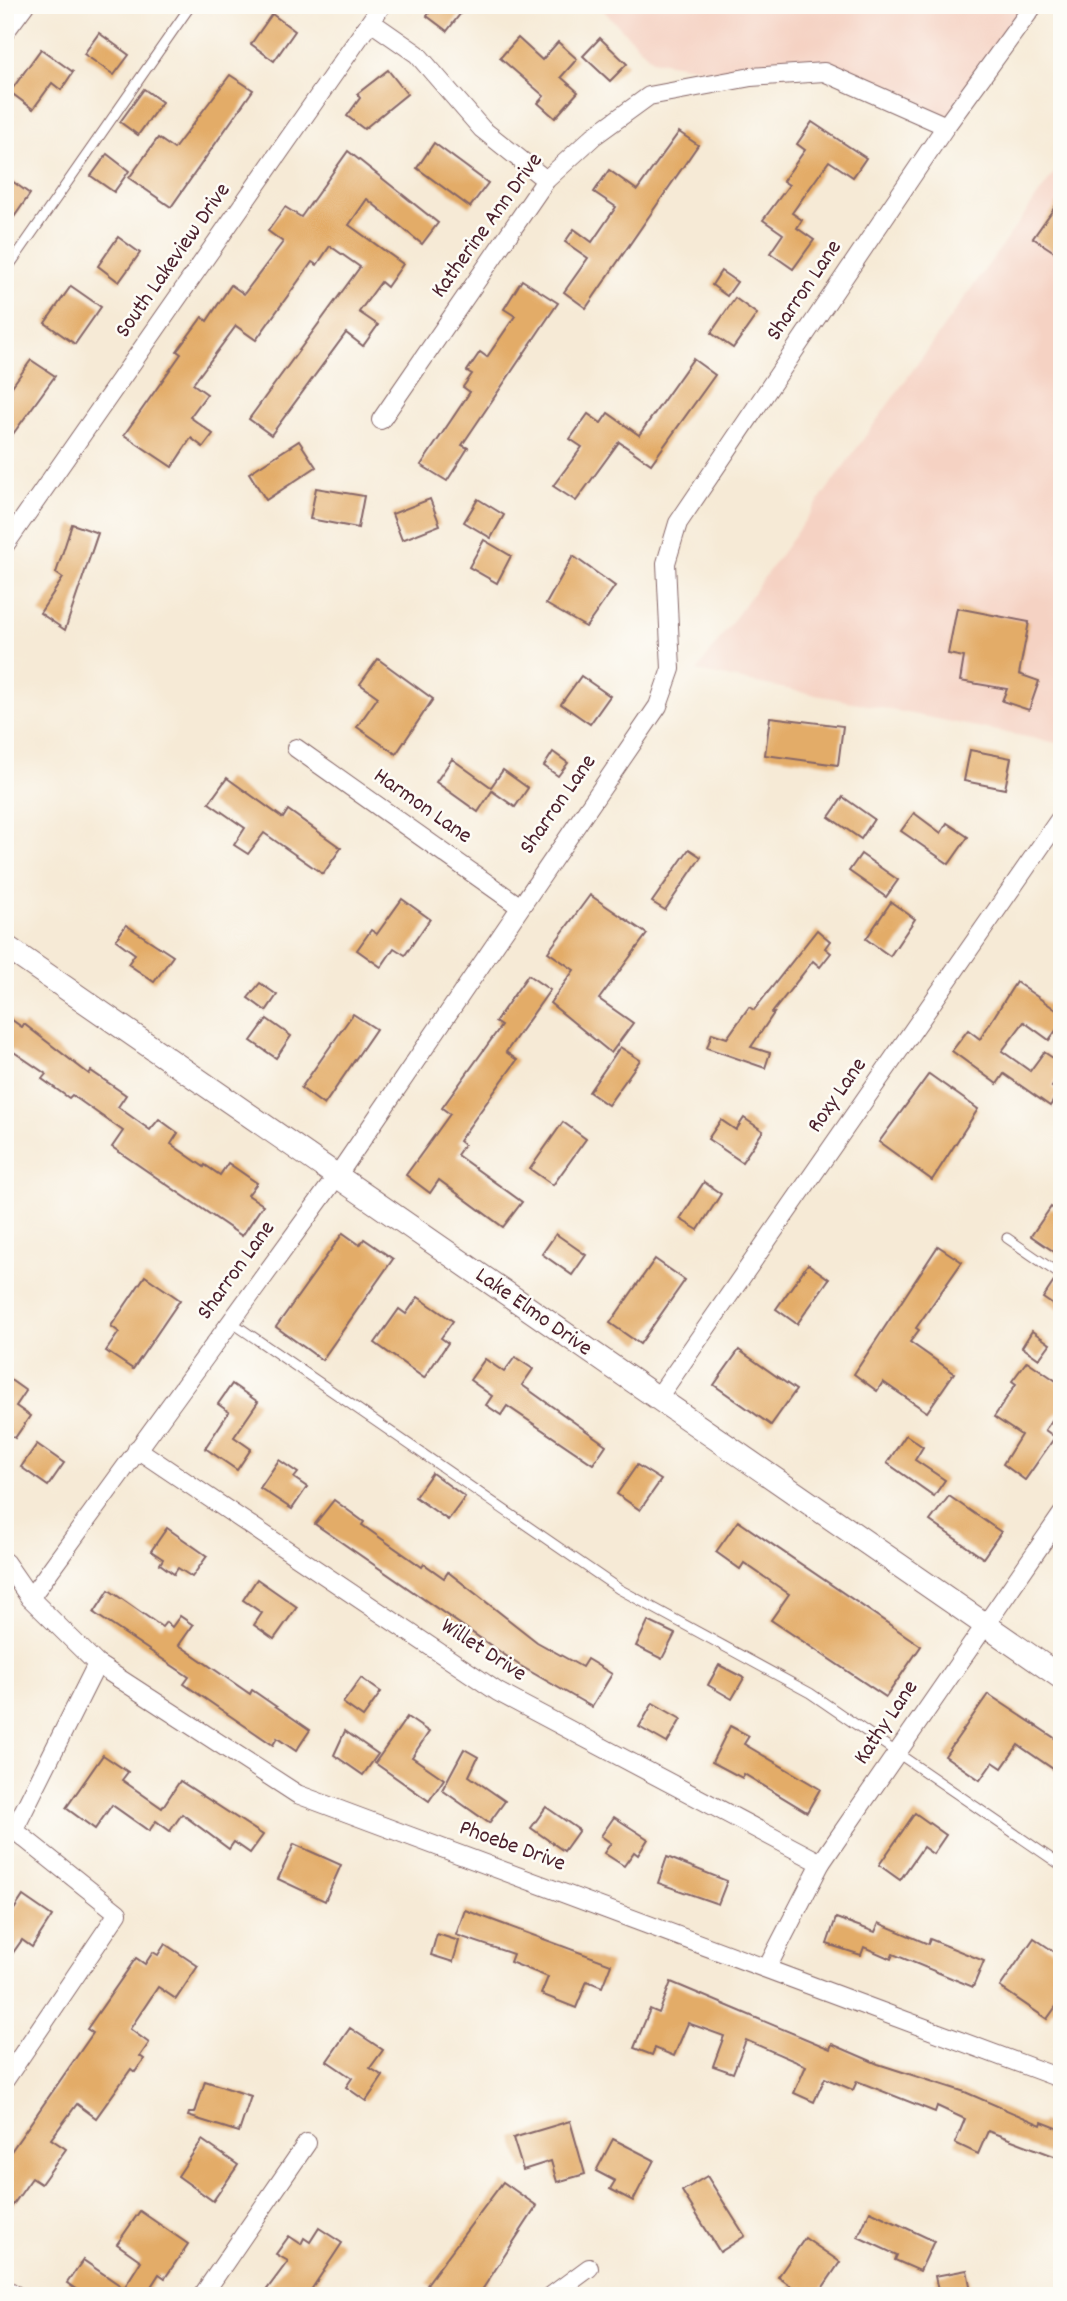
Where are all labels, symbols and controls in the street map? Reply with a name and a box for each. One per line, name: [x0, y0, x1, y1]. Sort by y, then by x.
street label: Katherine Ann Drive: [424, 146, 552, 306]
street label: South Lakeview Drive: [108, 177, 240, 345]
street label: Sharron Lane: [759, 234, 851, 348]
street label: Sharron Lane: [512, 748, 606, 862]
street label: Harmon Lane: [366, 761, 478, 853]
street label: Roxy Lane: [800, 1052, 876, 1140]
street label: Sharron Lane: [190, 1215, 284, 1327]
street label: Lake Elmo Drive: [468, 1260, 598, 1366]
street label: Willet Drive: [434, 1611, 532, 1691]
street label: Kathy Lane: [846, 1674, 928, 1772]
street label: Phoebe Drive: [454, 1813, 570, 1881]

